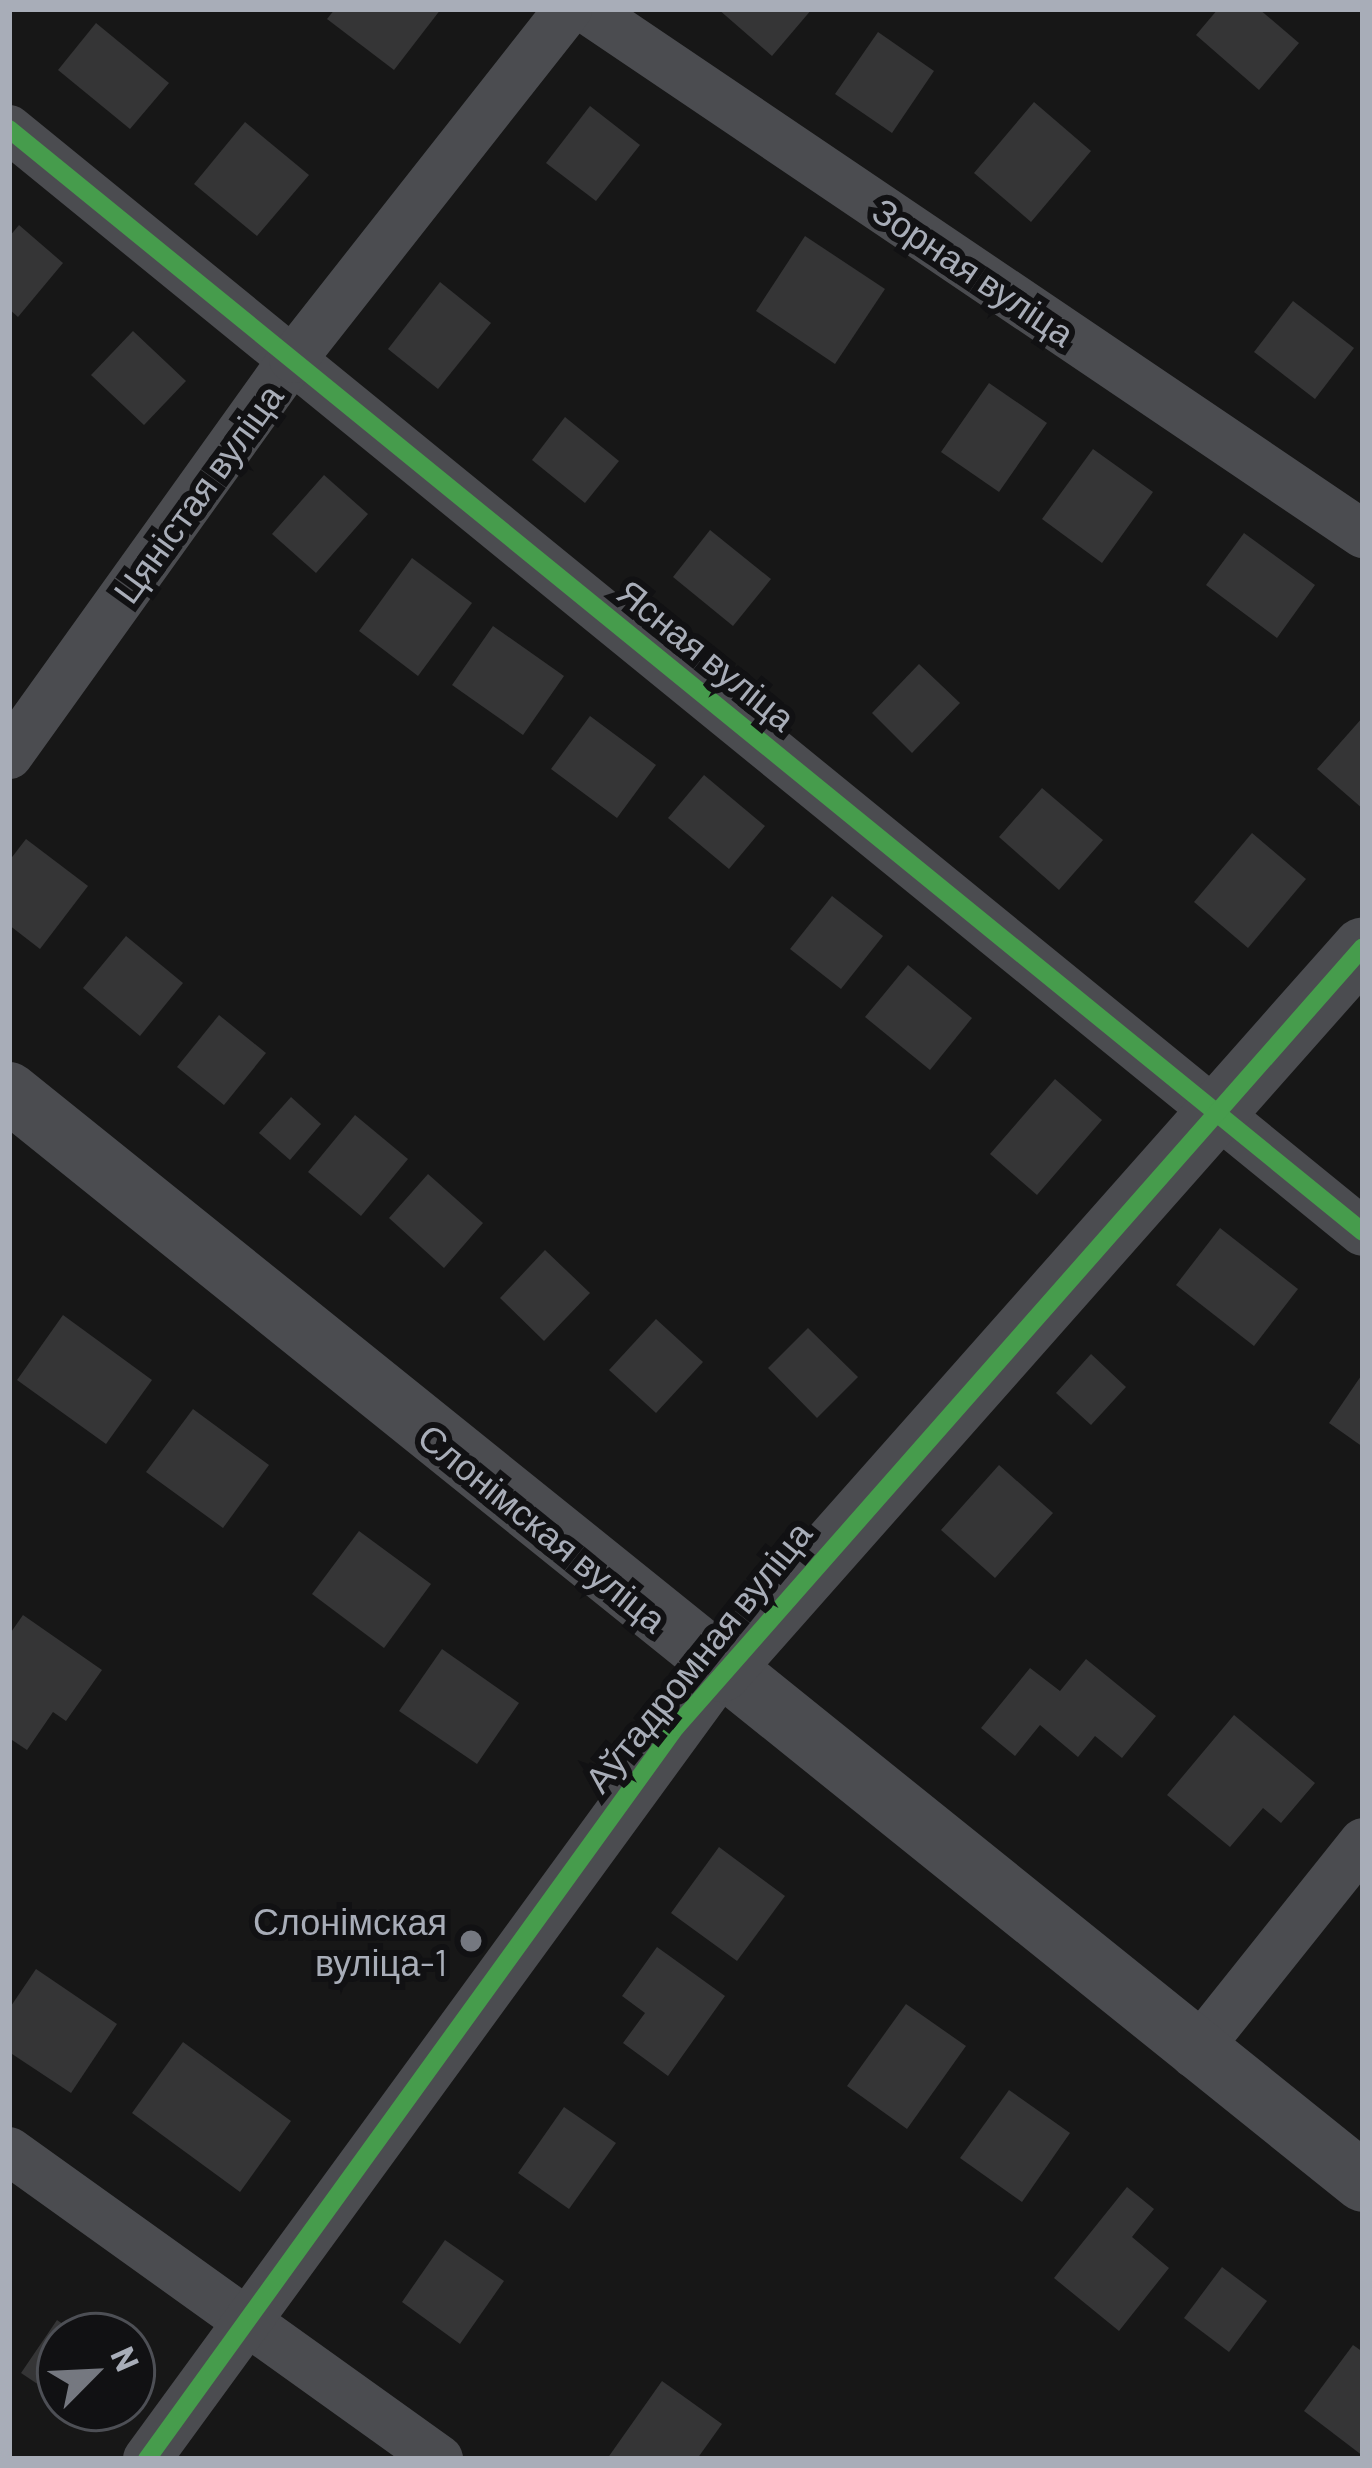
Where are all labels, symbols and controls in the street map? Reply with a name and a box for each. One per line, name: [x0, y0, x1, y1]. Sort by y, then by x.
street label: Зорная вуліца: [865, 188, 1083, 354]
street label: Цяністая вуліца: [103, 375, 291, 611]
street label: Ясная вуліца: [610, 569, 804, 739]
street label: Слонімская вуліца: [410, 1414, 676, 1640]
street label: Аўтадромная вуліца: [575, 1512, 819, 1800]
place label: Слонімская вуліца-1: [253, 1898, 447, 1983]
marker: Слонімская вуліца-1: [458, 1928, 484, 1954]
north arrow: [36, 2312, 156, 2432]
text: N: [103, 2340, 149, 2377]

